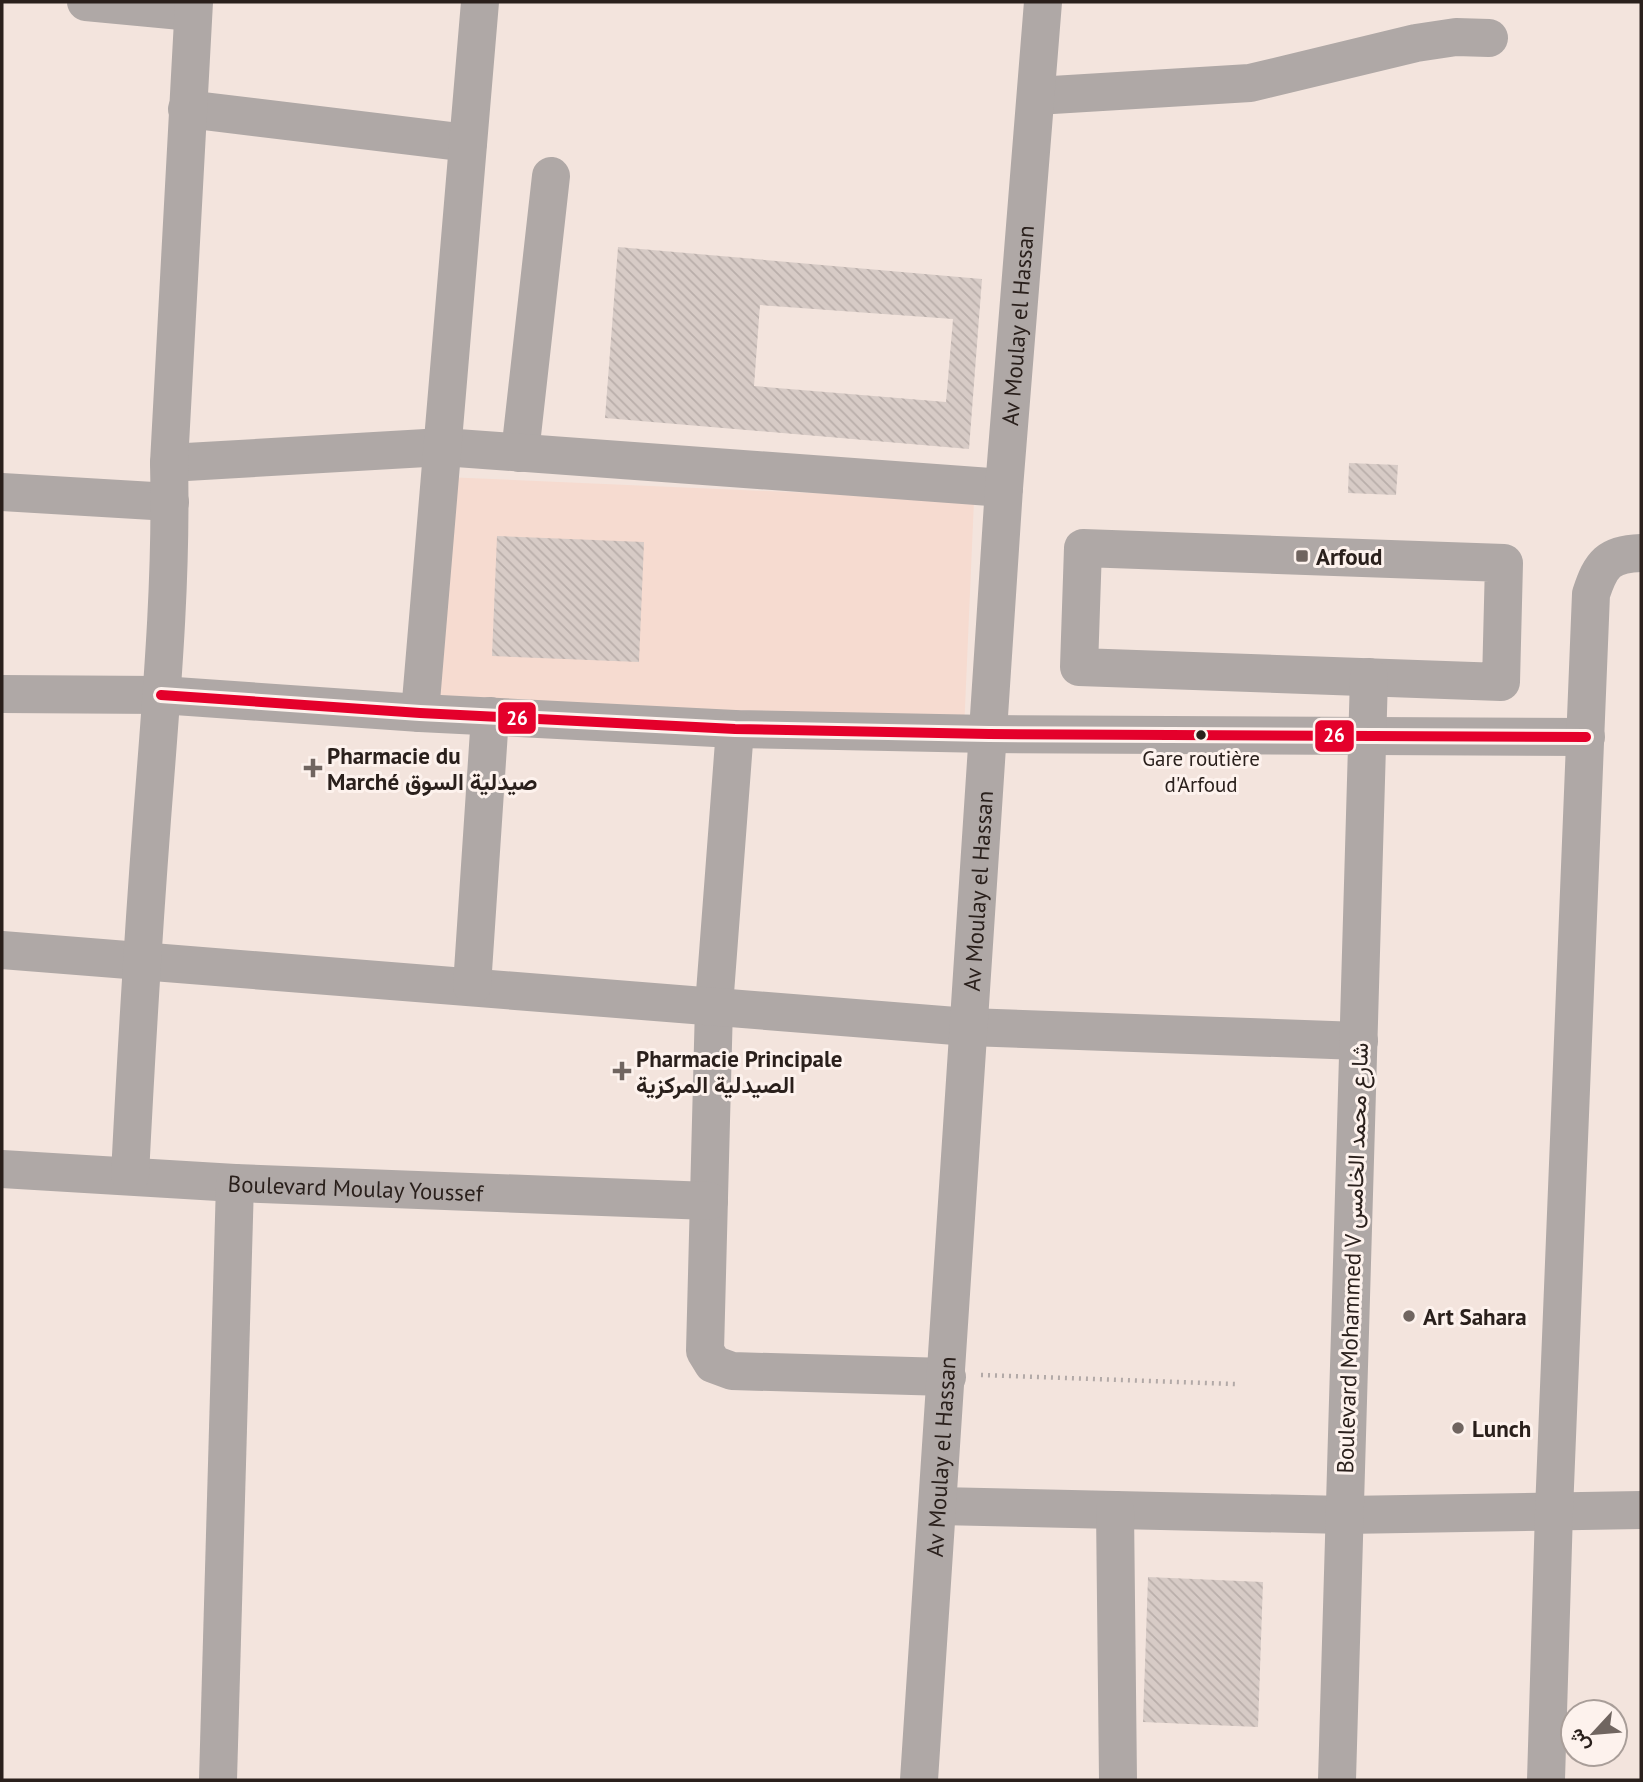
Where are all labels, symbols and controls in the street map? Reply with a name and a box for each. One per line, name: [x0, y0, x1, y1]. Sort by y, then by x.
street label: Av Moulay el Hassan: [995, 224, 1040, 427]
place label: Arfoud: [1316, 542, 1382, 571]
marker: Arfoud: [1294, 548, 1310, 564]
line badge: 26: [497, 701, 537, 735]
text: 26: [506, 706, 528, 730]
line badge: 26: [1314, 719, 1355, 753]
text: 26: [1323, 723, 1345, 747]
marker: Gare routière d'Arfoud: [1194, 728, 1208, 742]
place label: Pharmacie du Marché صيدلية السوق: [327, 741, 538, 797]
place label: Gare routière d'Arfoud: [1142, 745, 1260, 798]
marker: Pharmacie du Marché صيدلية السوق: [305, 760, 321, 776]
street label: Av Moulay el Hassan: [956, 790, 999, 992]
street label: Boulevard Mohammed V شارع محمد الخامس: [1330, 1042, 1376, 1474]
place label: Pharmacie Principale الصيدلية المركزية: [636, 1044, 842, 1100]
marker: Pharmacie Principale الصيدلية المركزية: [614, 1063, 630, 1079]
street label: Boulevard Moulay Youssef: [227, 1168, 485, 1207]
place label: Art Sahara: [1423, 1302, 1527, 1331]
marker: Art Sahara: [1401, 1308, 1417, 1324]
street label: Av Moulay el Hassan: [919, 1355, 961, 1558]
place label: Lunch: [1472, 1414, 1531, 1443]
marker: Lunch: [1450, 1420, 1466, 1436]
north arrow: [1559, 1698, 1629, 1768]
text: ش: [1563, 1725, 1595, 1756]

